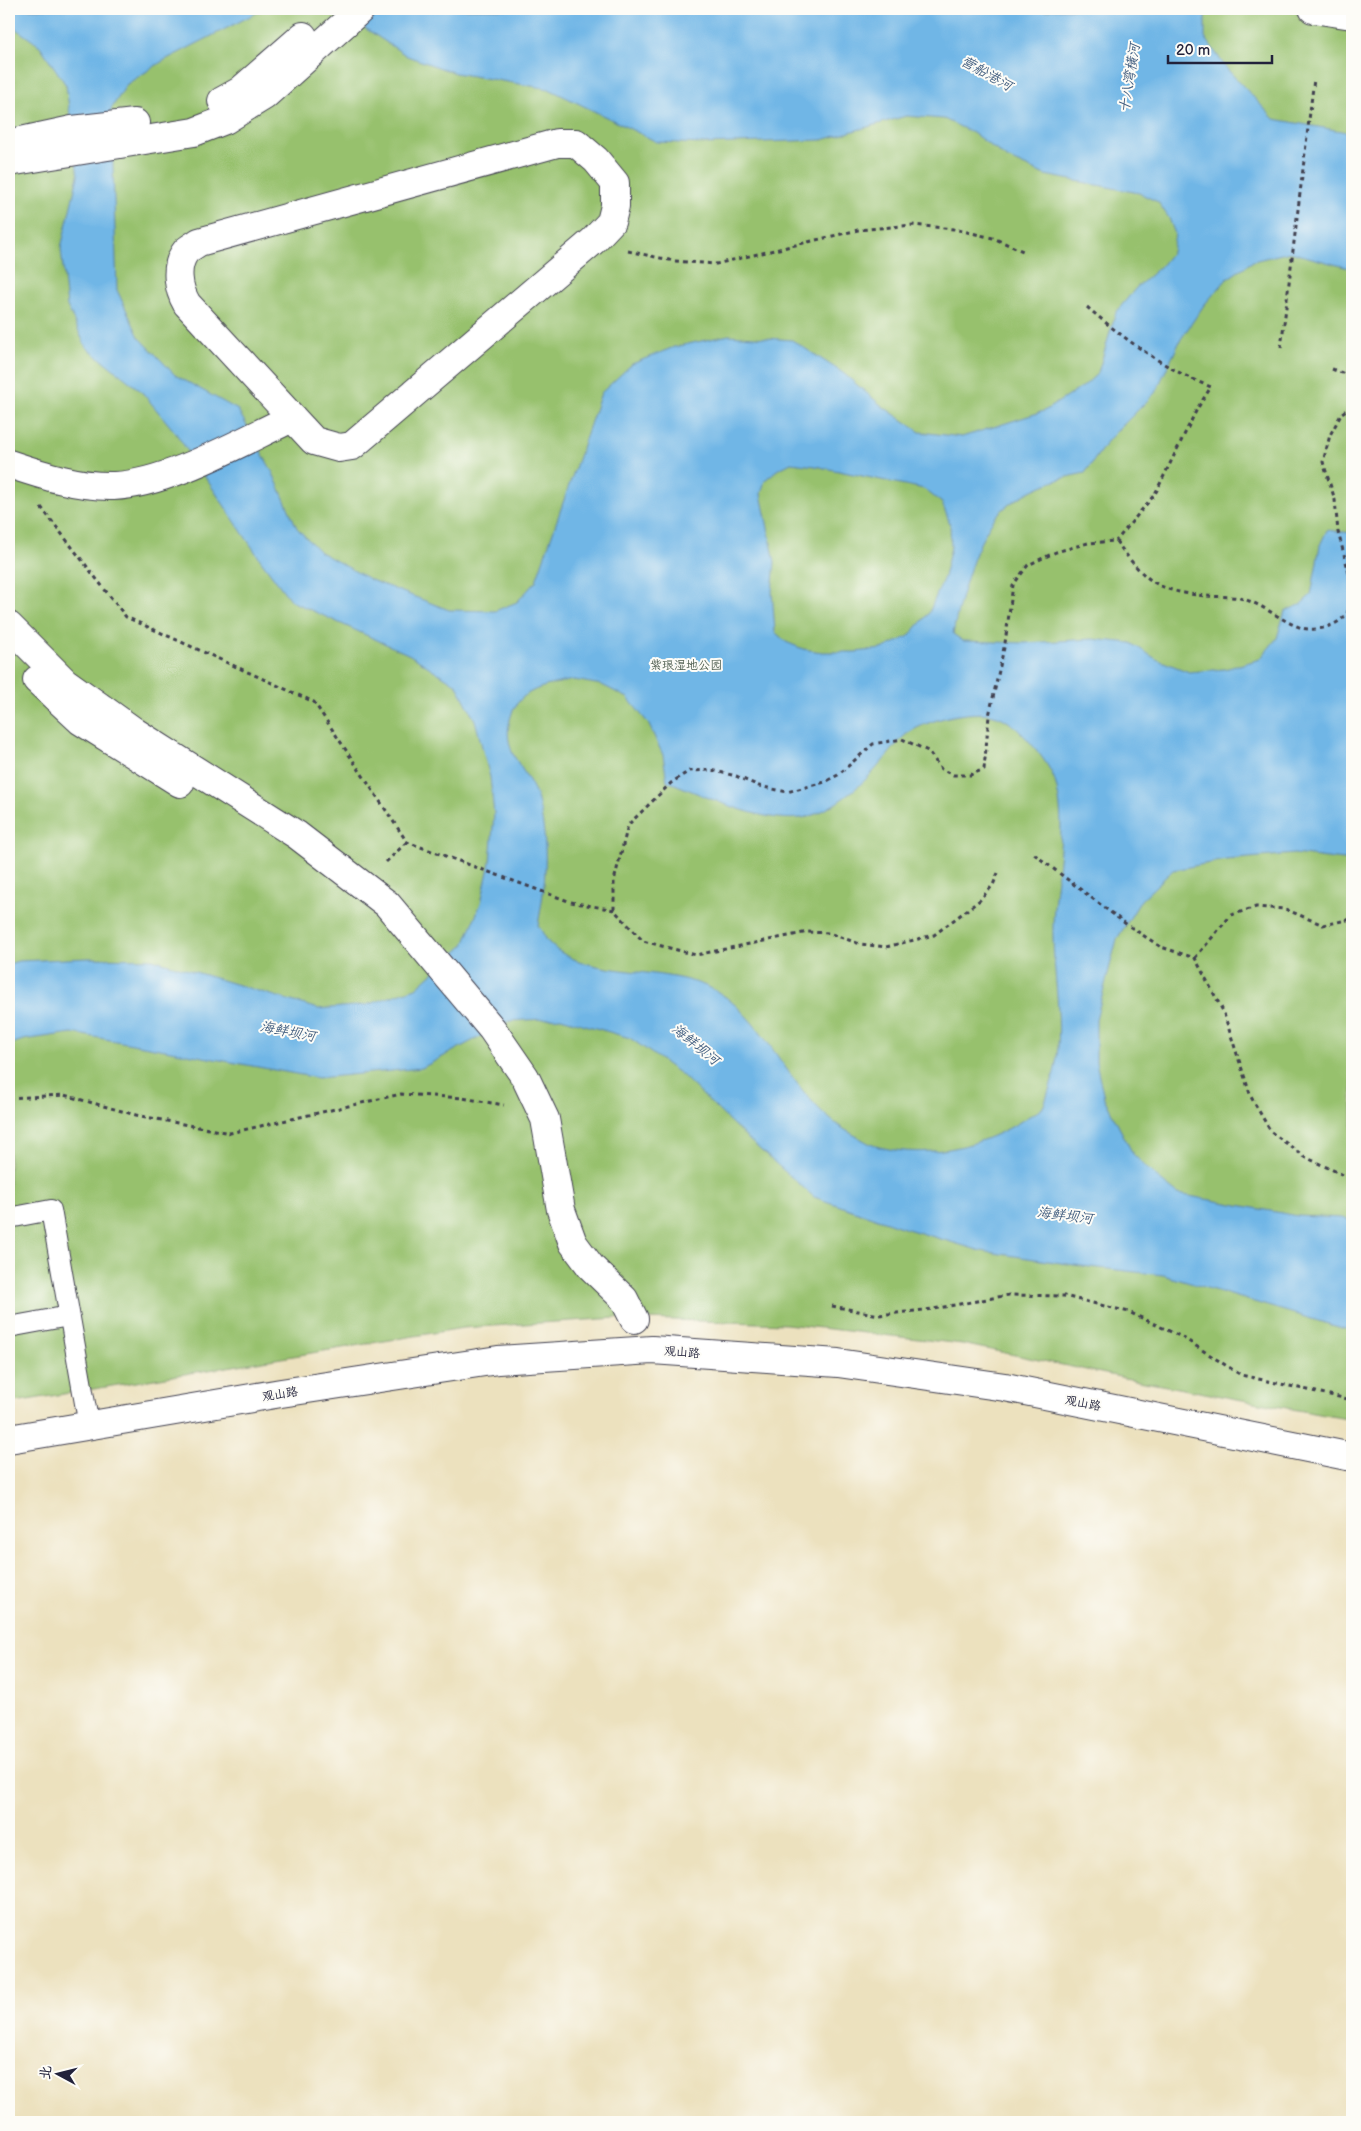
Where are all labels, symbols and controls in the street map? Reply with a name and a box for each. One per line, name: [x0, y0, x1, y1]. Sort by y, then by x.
scale bar: [1168, 32, 1272, 64]
water label: 十八湾横河: [1116, 40, 1144, 114]
text: 20 m: [1176, 41, 1210, 60]
water label: 营船港河: [958, 52, 1017, 95]
park label: 紫琅湿地公园: [650, 658, 722, 673]
water label: 海鲜坝河: [259, 1018, 319, 1046]
water label: 海鲜坝河: [669, 1020, 724, 1070]
water label: 海鲜坝河: [1036, 1204, 1096, 1228]
street label: 观山路: [663, 1344, 700, 1361]
street label: 观山路: [261, 1384, 299, 1405]
street label: 观山路: [1064, 1393, 1102, 1414]
north arrow: [32, 2048, 82, 2098]
text: 北: [36, 2064, 55, 2080]

